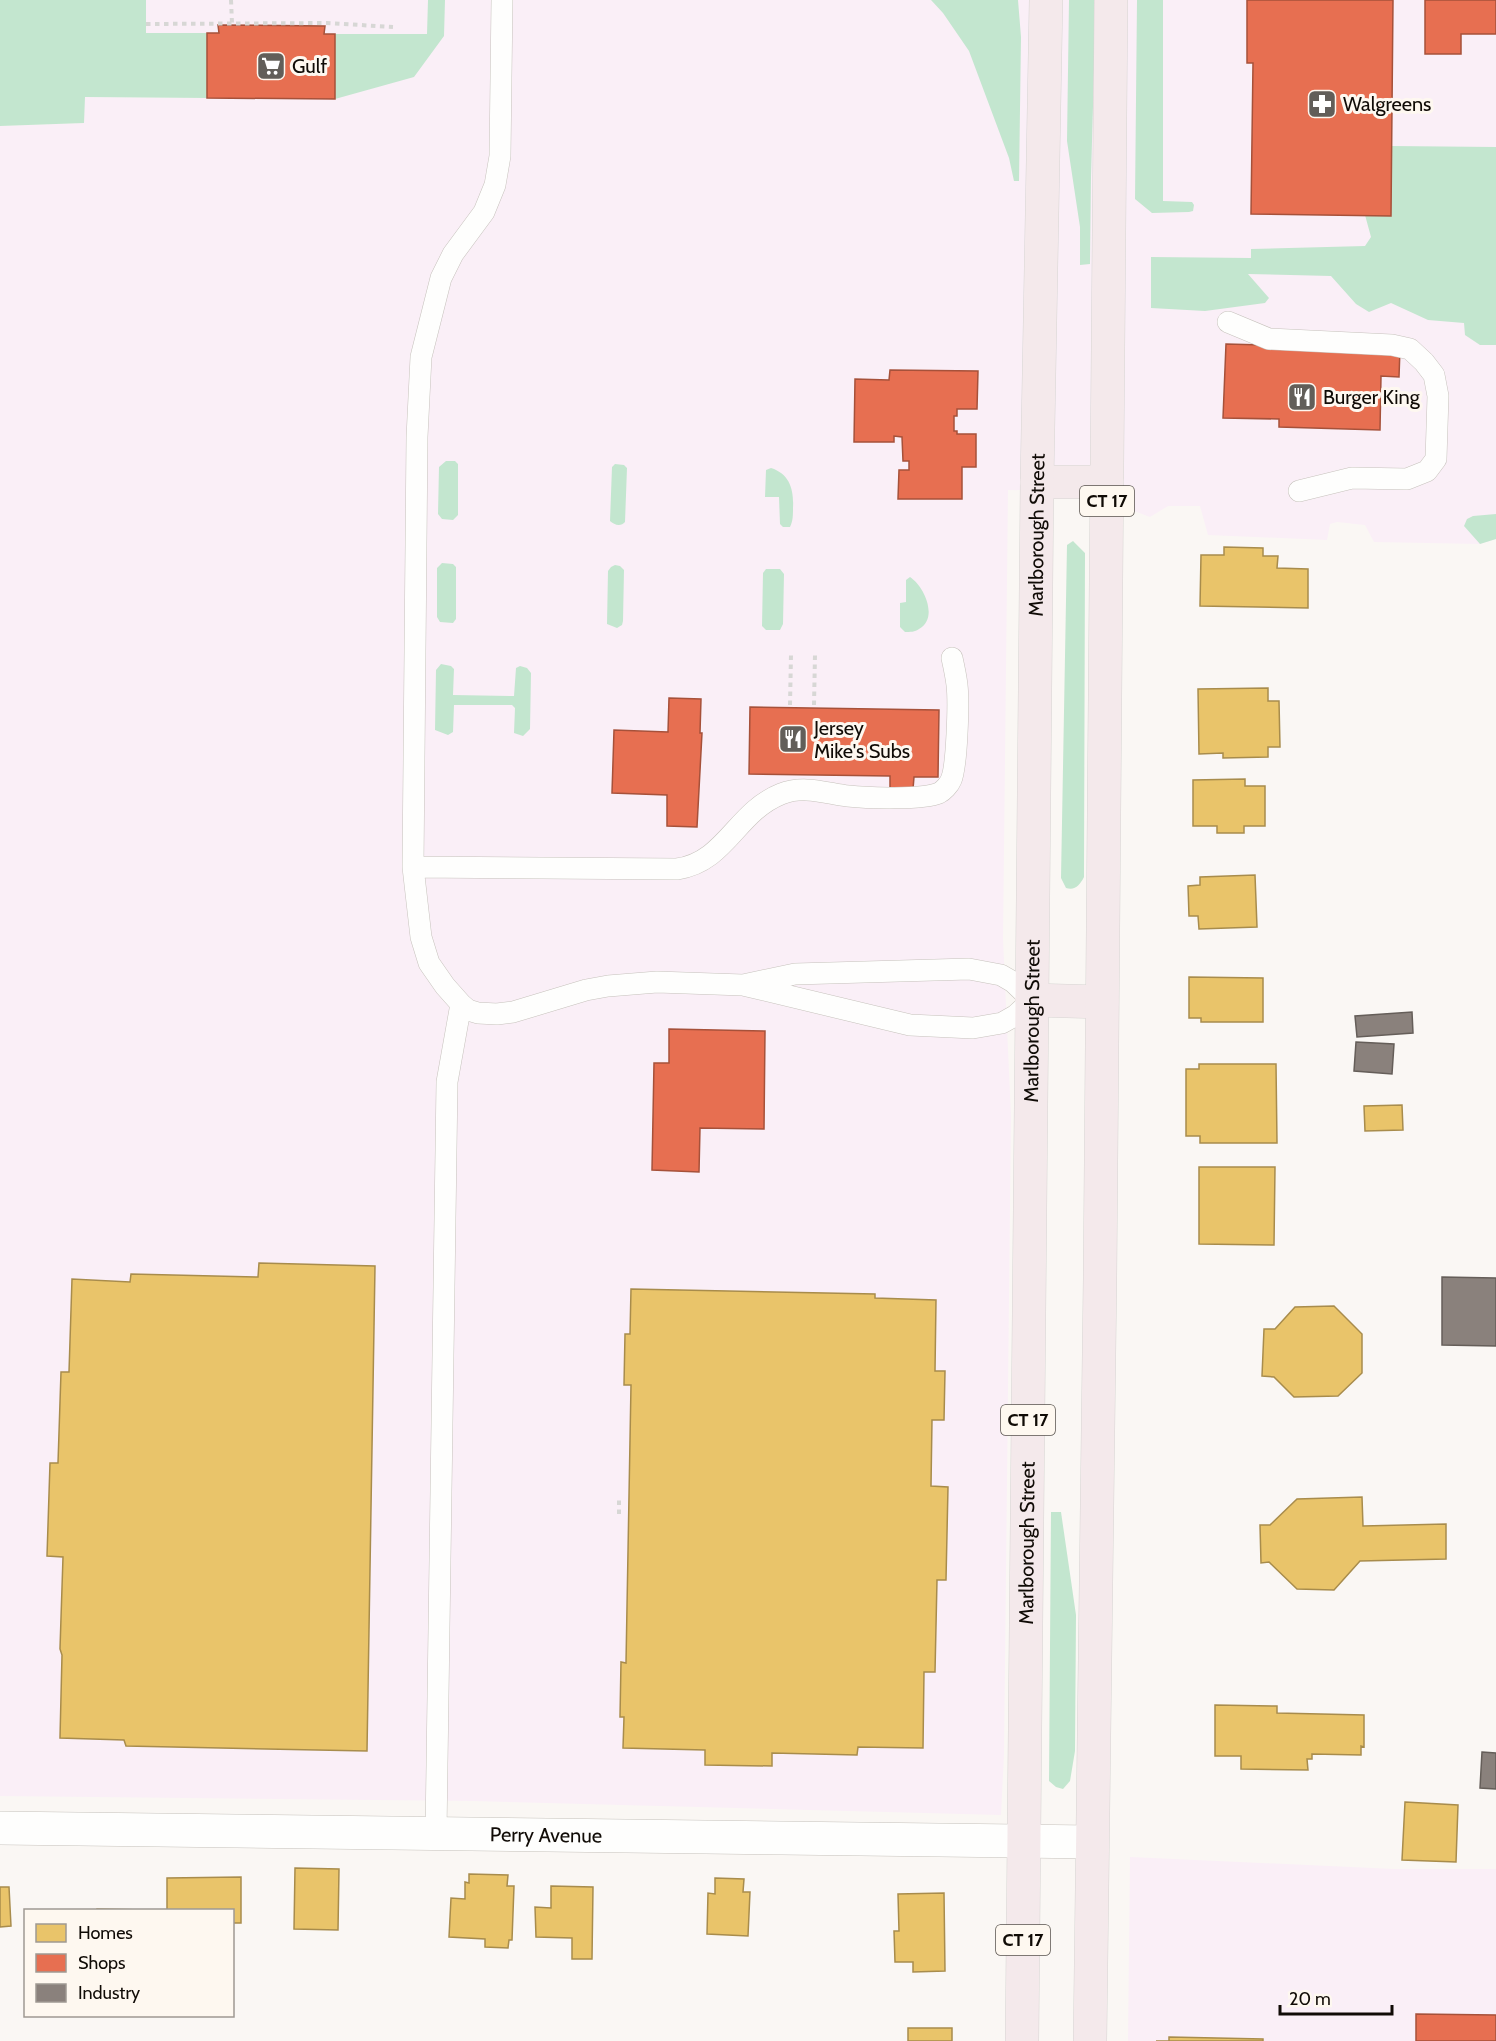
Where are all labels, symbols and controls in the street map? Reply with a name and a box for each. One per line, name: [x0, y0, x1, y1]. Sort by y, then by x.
supermarket icon: Gulf: [255, 50, 287, 82]
place label: Gulf: [292, 54, 328, 78]
pharmacy icon: Walgreens: [1306, 88, 1338, 120]
place label: Walgreens: [1343, 92, 1431, 116]
restaurant icon: Burger King: [1286, 381, 1318, 413]
place label: Burger King: [1323, 385, 1421, 409]
street label: Marlborough Street: [1024, 453, 1050, 617]
road number: CT 17: [1080, 486, 1134, 516]
place label: Jersey Mike's Subs: [813, 716, 910, 763]
restaurant icon: Jersey Mike's Subs: [777, 723, 809, 755]
street label: Marlborough Street: [1019, 939, 1045, 1103]
road number: CT 17: [1001, 1405, 1055, 1435]
street label: Marlborough Street: [1014, 1461, 1040, 1625]
street label: Perry Avenue: [490, 1822, 602, 1848]
legend: [24, 1909, 234, 2017]
text: Homes: [78, 1922, 133, 1944]
road number: CT 17: [996, 1925, 1050, 1955]
text: Shops: [78, 1952, 126, 1974]
scale bar: [1280, 1978, 1392, 2016]
text: Industry: [78, 1982, 140, 2004]
text: 20 m: [1289, 1988, 1331, 2010]

